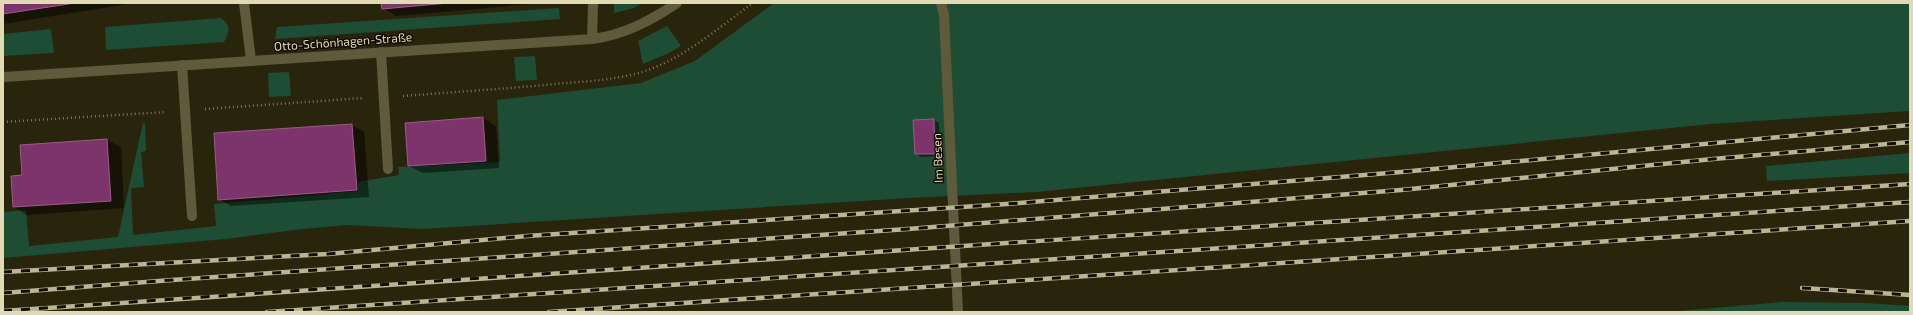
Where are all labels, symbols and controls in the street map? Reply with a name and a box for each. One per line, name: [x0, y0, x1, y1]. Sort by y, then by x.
street label: Otto-Schönhagen-Straße: [273, 29, 413, 53]
street label: Im Besen: [929, 133, 945, 183]

